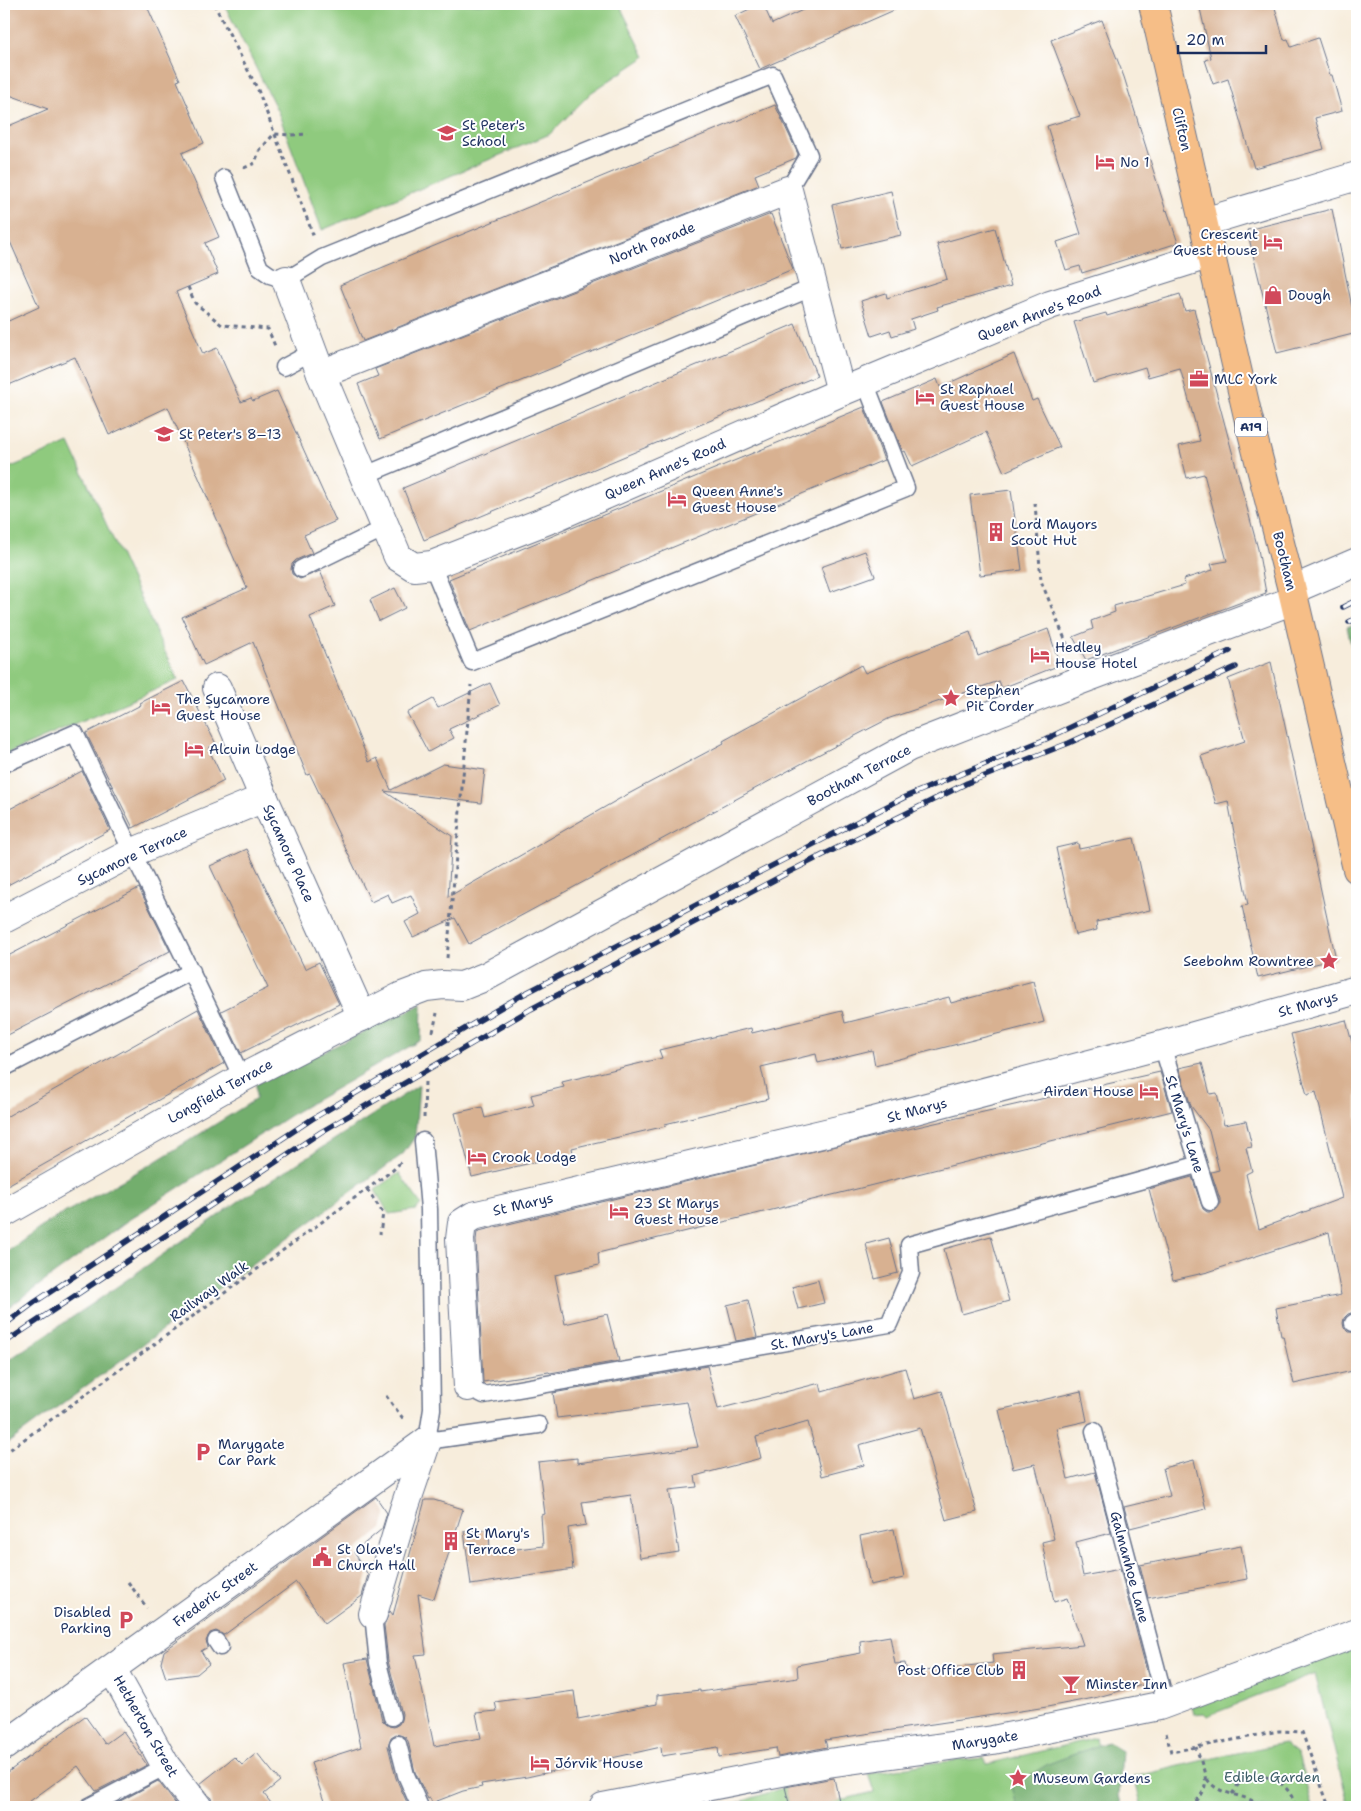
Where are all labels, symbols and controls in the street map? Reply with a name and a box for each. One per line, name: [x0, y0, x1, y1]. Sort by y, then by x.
scale bar: [1178, 22, 1266, 54]
text: 20 m: [1186, 30, 1225, 50]
street label: Clifton: [1168, 105, 1196, 153]
place label: St Peter's School: [462, 116, 525, 150]
school or university icon: St Peter's School: [436, 122, 458, 144]
hotel icon: No 1: [1094, 151, 1116, 173]
place label: No 1: [1120, 153, 1150, 171]
street label: North Parade: [606, 218, 698, 268]
place label: Crescent Guest House: [1173, 225, 1258, 259]
hotel icon: Crescent Guest House: [1262, 231, 1284, 253]
street label: Queen Anne's Road: [975, 281, 1103, 345]
shop icon: Dough: [1262, 284, 1284, 306]
place label: Dough: [1288, 286, 1331, 304]
office icon: MLC York: [1188, 368, 1210, 390]
place label: MLC York: [1214, 370, 1278, 388]
place label: St Raphael Guest House: [940, 380, 1025, 414]
hotel icon: St Raphael Guest House: [914, 386, 936, 408]
road number: A19: [1235, 418, 1267, 437]
school or university icon: St Peter's 8–13: [153, 423, 175, 445]
place label: St Peter's 8–13: [179, 425, 282, 443]
street label: Queen Anne's Road: [602, 434, 729, 504]
place label: Queen Anne's Guest House: [692, 482, 783, 516]
hotel icon: Queen Anne's Guest House: [666, 488, 688, 510]
place label: Lord Mayors Scout Hut: [1011, 515, 1098, 549]
building icon: Lord Mayors Scout Hut: [985, 521, 1007, 543]
street label: Bootham: [1269, 530, 1301, 592]
place label: Hedley House Hotel: [1055, 638, 1138, 672]
hotel icon: Hedley House Hotel: [1029, 644, 1051, 666]
place label: Stephen Pit Corder: [966, 681, 1035, 715]
place icon: Stephen Pit Corder: [940, 687, 962, 709]
place label: The Sycamore Guest House: [176, 690, 270, 724]
hotel icon: The Sycamore Guest House: [150, 696, 172, 718]
hotel icon: Alcuin Lodge: [183, 738, 205, 760]
place label: Alcuin Lodge: [209, 740, 296, 758]
street label: Bootham Terrace: [804, 740, 914, 810]
street label: Sycamore Place: [259, 801, 319, 905]
street label: Sycamore Terrace: [74, 823, 190, 889]
place icon: Seebohm Rowntree: [1318, 950, 1340, 972]
place label: Seebohm Rowntree: [1183, 952, 1314, 970]
street label: St Marys: [1276, 987, 1340, 1021]
street label: Longfield Terrace: [164, 1055, 276, 1127]
street label: St Mary's Lane: [1162, 1073, 1208, 1175]
hotel icon: Airden House: [1138, 1080, 1160, 1102]
place label: Airden House: [1043, 1082, 1134, 1100]
street label: St Marys: [885, 1093, 949, 1127]
hotel icon: Crook Lodge: [466, 1146, 488, 1168]
place label: Crook Lodge: [492, 1148, 577, 1166]
street label: St Marys: [491, 1188, 555, 1220]
place label: 23 St Marys Guest House: [634, 1194, 719, 1228]
hotel icon: 23 St Marys Guest House: [608, 1200, 630, 1222]
street label: Railway Walk: [166, 1256, 252, 1326]
street label: St. Mary's Lane: [769, 1318, 875, 1354]
place label: Marygate Car Park: [218, 1435, 285, 1469]
parking icon: Marygate Car Park: [192, 1441, 214, 1463]
street label: Galmanhoe Lane: [1106, 1509, 1154, 1625]
place label: St Mary's Terrace: [466, 1524, 530, 1558]
building icon: St Mary's Terrace: [440, 1530, 462, 1552]
place label: St Olave's Church Hall: [337, 1540, 416, 1574]
public building icon: St Olave's Church Hall: [311, 1546, 333, 1568]
street label: Frederic Street: [169, 1557, 261, 1631]
place label: Disabled Parking: [54, 1603, 111, 1637]
parking icon: Disabled Parking: [115, 1609, 137, 1631]
building icon: Post Office Club: [1008, 1659, 1030, 1681]
place label: Post Office Club: [897, 1661, 1004, 1679]
street label: Hetherton Street: [110, 1672, 182, 1780]
bar icon: Minster Inn: [1060, 1673, 1082, 1695]
place label: Minster Inn: [1086, 1675, 1168, 1693]
street label: Marygate: [951, 1726, 1019, 1754]
hotel icon: Jórvik House: [529, 1752, 551, 1774]
place label: Jórvik House: [555, 1754, 643, 1772]
place icon: Museum Gardens: [1007, 1767, 1029, 1789]
park label: Edible Garden: [1224, 1768, 1320, 1786]
place label: Museum Gardens: [1033, 1769, 1151, 1787]

